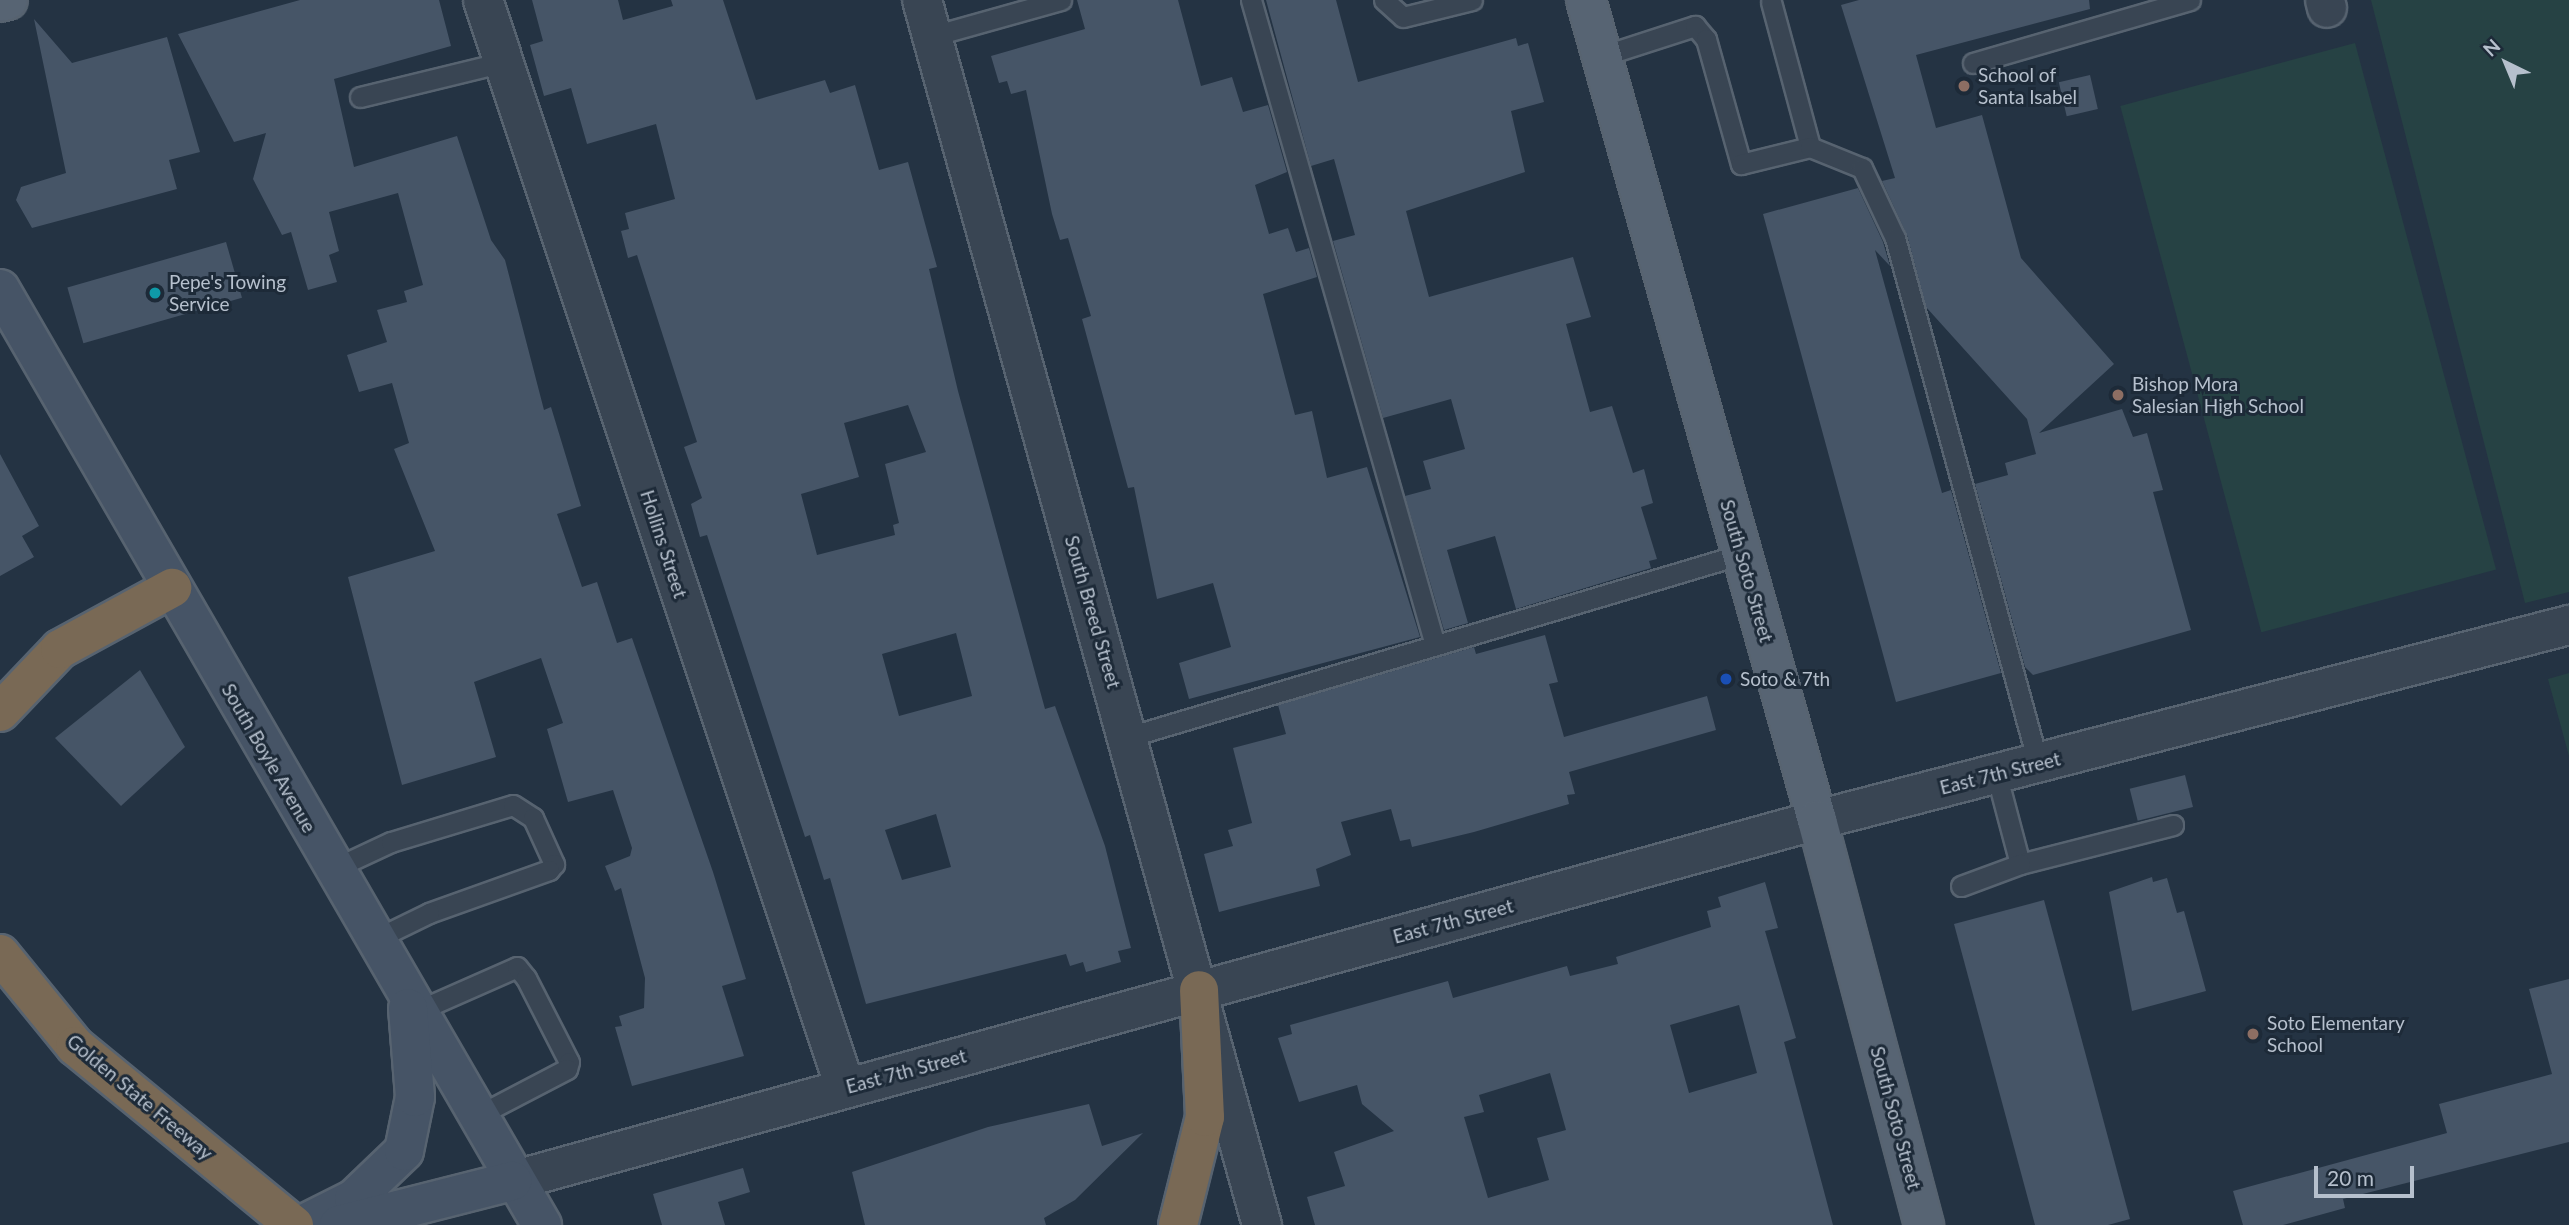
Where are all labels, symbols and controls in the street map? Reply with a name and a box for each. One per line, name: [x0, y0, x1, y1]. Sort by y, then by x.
north arrow: [2471, 28, 2541, 98]
text: N: [2478, 34, 2505, 61]
place label: School of Santa Isabel: [1978, 64, 2077, 108]
marker: School of Santa Isabel: [1956, 78, 1972, 94]
place label: Pepe's Towing Service: [169, 271, 287, 315]
marker: Pepe's Towing Service: [147, 285, 163, 301]
place label: Bishop Mora Salesian High School: [2132, 373, 2304, 417]
marker: Bishop Mora Salesian High School: [2110, 387, 2126, 403]
street label: Hollins Street: [636, 487, 692, 601]
street label: South Soto Street: [1716, 497, 1778, 645]
street label: South Breed Street: [1060, 533, 1126, 691]
place label: Soto & 7th: [1740, 668, 1830, 690]
marker: Soto & 7th: [1718, 671, 1734, 687]
street label: South Boyle Avenue: [217, 679, 321, 837]
street label: East 7th Street: [1937, 747, 2063, 799]
street label: East 7th Street: [1390, 894, 1516, 948]
place label: Soto Elementary School: [2267, 1012, 2405, 1056]
marker: Soto Elementary School: [2245, 1026, 2261, 1042]
street label: Golden State Freeway: [63, 1029, 217, 1165]
street label: East 7th Street: [843, 1044, 969, 1098]
street label: South Soto Street: [1866, 1044, 1926, 1192]
scale bar: [2317, 1152, 2417, 1196]
text: 20 m: [2327, 1165, 2374, 1190]

